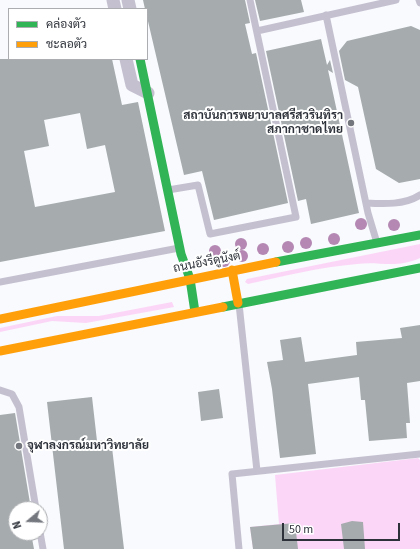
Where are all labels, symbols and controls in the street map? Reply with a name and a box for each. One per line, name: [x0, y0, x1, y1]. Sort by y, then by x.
legend: [8, 8, 148, 60]
text: คล่องตัว: [46, 16, 86, 33]
text: ชะลอตัว: [46, 36, 87, 53]
place label: สถาบันการพยาบาลศรีสวรินทิรา สภากาชาดไทย: [183, 109, 343, 137]
marker: สถาบันการพยาบาลศรีสวรินทิรา สภากาชาดไทย: [346, 118, 356, 128]
street label: ถนนอังรีดูนังต์: [172, 249, 242, 277]
place label: จุฬาลงกรณ์มหาวิทยาลัย: [27, 439, 149, 453]
marker: จุฬาลงกรณ์มหาวิทยาลัย: [14, 441, 24, 451]
north arrow: [8, 501, 48, 541]
scale bar: [284, 515, 402, 541]
text: N: [9, 519, 25, 531]
text: 50 m: [289, 521, 313, 538]

